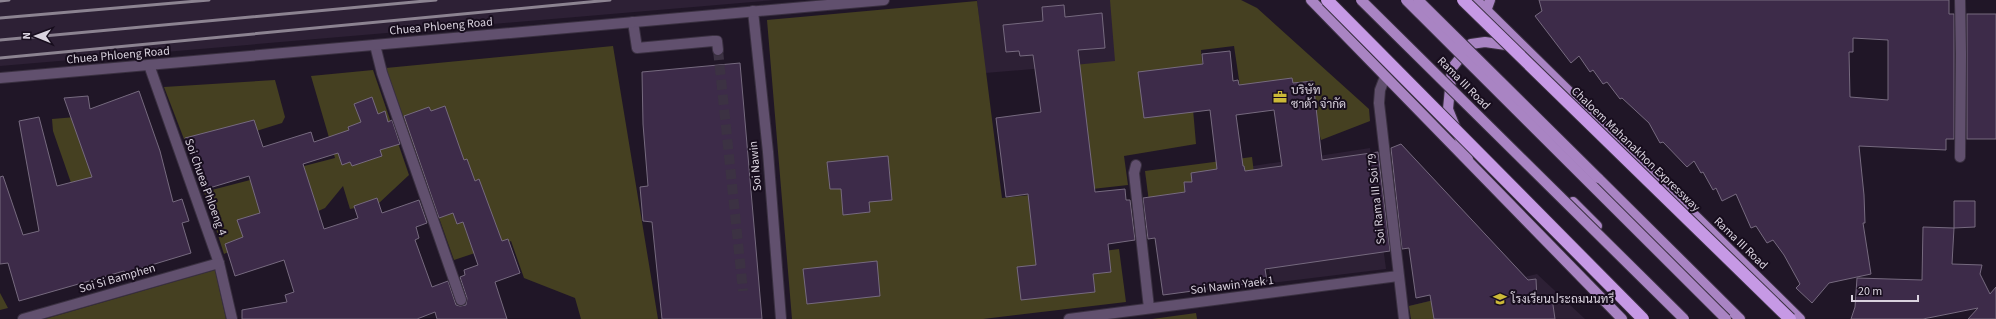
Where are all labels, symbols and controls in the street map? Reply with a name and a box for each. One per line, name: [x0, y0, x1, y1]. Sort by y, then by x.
street label: Chuea Phloeng Road: [389, 14, 493, 39]
north arrow: [16, 16, 56, 56]
text: N: [19, 32, 34, 40]
street label: Chuea Phloeng Road: [66, 43, 170, 68]
street label: Rama III Road: [1433, 53, 1494, 114]
place label: บริษัท ซาต้า จำกัด: [1291, 82, 1346, 113]
street label: Chaloem Mahanakhon Expressway: [1567, 83, 1704, 216]
office icon: บริษัท ซาต้า จำกัด: [1272, 89, 1288, 105]
street label: Soi Chuea Phloeng 4: [180, 136, 231, 238]
street label: Soi Nawin: [745, 140, 766, 192]
street label: Soi Rama III Soi 79: [1363, 153, 1390, 245]
street label: Rama III Road: [1710, 213, 1771, 273]
street label: Soi Si Bamphen: [77, 259, 157, 298]
street label: Soi Nawin Yaek 1: [1189, 272, 1275, 299]
scale bar: [1852, 277, 1918, 303]
text: 20 m: [1858, 283, 1882, 300]
school or university icon: โรงเรียนประถมนนทรี: [1492, 291, 1508, 307]
place label: โรงเรียนประถมนนทรี: [1510, 291, 1614, 308]

